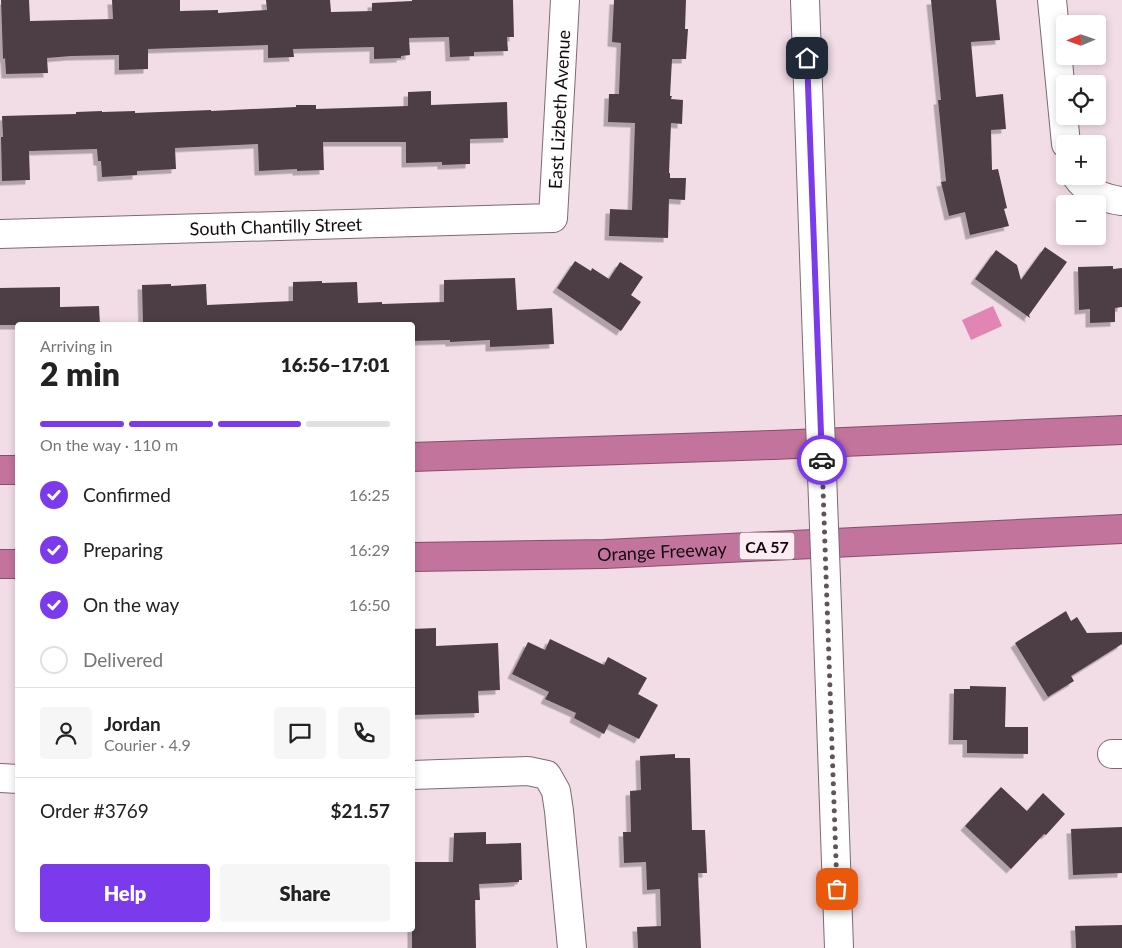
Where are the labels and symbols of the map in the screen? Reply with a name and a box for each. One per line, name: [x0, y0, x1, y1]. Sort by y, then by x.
north arrow: [1056, 15, 1106, 65]
street label: East Lizbeth Avenue: [544, 29, 574, 190]
pin: [786, 37, 828, 79]
street label: South Chantilly Street: [189, 213, 363, 240]
courier: [797, 435, 847, 485]
road number: CA 57: [740, 532, 794, 560]
street label: Orange Freeway: [597, 537, 728, 565]
pin: [816, 868, 858, 910]

